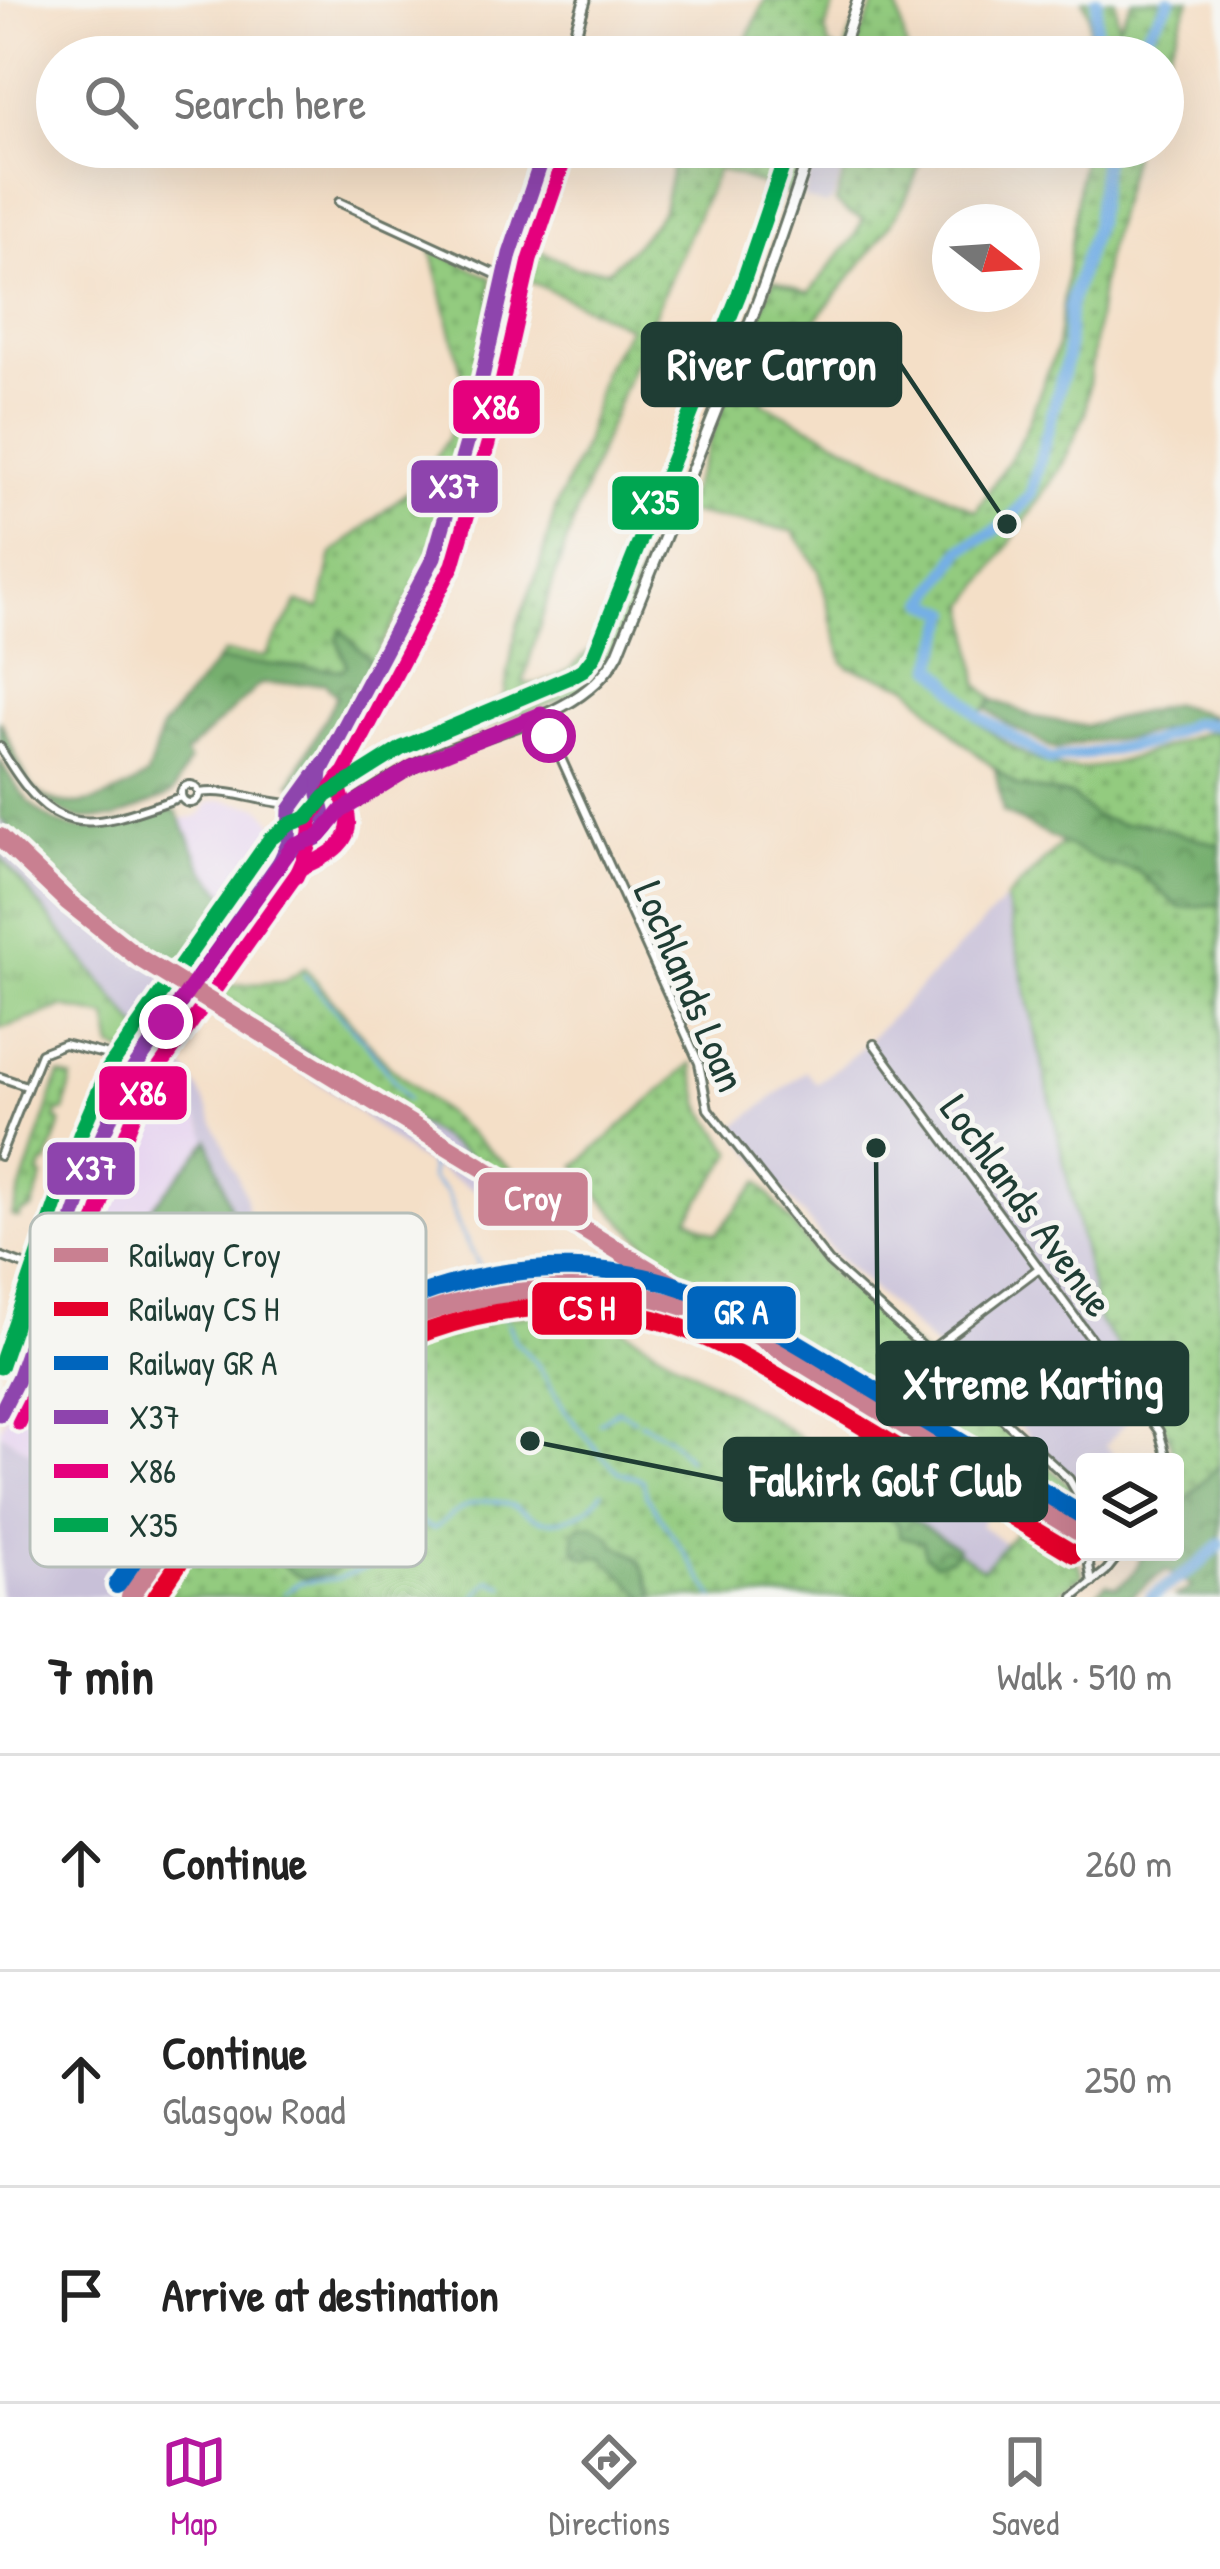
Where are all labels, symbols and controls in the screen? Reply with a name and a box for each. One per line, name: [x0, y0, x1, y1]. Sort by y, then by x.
search box: [36, 36, 1184, 168]
icon: search: [78, 69, 144, 135]
text: Search here: [174, 72, 366, 133]
north arrow: [932, 204, 1040, 312]
callout: River Carron: [643, 324, 900, 405]
text: River Carron: [667, 333, 877, 394]
line badge: X86: [451, 378, 542, 436]
text: X86: [472, 385, 520, 429]
line badge: X37: [409, 458, 500, 515]
text: X37: [429, 464, 479, 508]
line badge: X35: [610, 474, 701, 532]
text: X35: [631, 480, 679, 524]
route start: [522, 709, 576, 763]
street label: Lochlands Loan: [621, 872, 761, 1100]
route end: [139, 995, 193, 1049]
line badge: X86: [97, 1064, 189, 1122]
text: X86: [119, 1071, 167, 1115]
street label: Lochlands Avenue: [928, 1082, 1128, 1328]
line badge: X37: [45, 1140, 137, 1197]
text: X37: [66, 1146, 116, 1190]
line badge: Croy: [476, 1170, 590, 1228]
text: Croy: [504, 1176, 562, 1222]
legend: [30, 1213, 426, 1567]
text: Railway Croy: [129, 1233, 281, 1278]
line badge: CS H: [530, 1280, 644, 1337]
line badge: GR A: [685, 1284, 798, 1341]
text: CS H: [559, 1286, 615, 1330]
text: Railway CS H: [129, 1287, 279, 1332]
text: GR A: [714, 1290, 769, 1334]
text: Railway GR A: [129, 1341, 277, 1386]
callout: Xtreme Karting: [878, 1343, 1187, 1424]
text: Xtreme Karting: [902, 1352, 1164, 1414]
text: X37: [129, 1395, 180, 1439]
callout: Falkirk Golf Club: [725, 1439, 1046, 1520]
text: X86: [129, 1449, 176, 1493]
text: Falkirk Golf Club: [749, 1449, 1022, 1510]
map controls: [1076, 1453, 1184, 1561]
button: layers: [1076, 1453, 1184, 1561]
text: X35: [129, 1503, 178, 1547]
text: 7 min: [48, 1641, 154, 1710]
text: Walk · 510 m: [997, 1649, 1172, 1702]
icon: ahead: [48, 1830, 114, 1896]
text: Continue: [162, 1832, 307, 1893]
text: 260 m: [1085, 1836, 1172, 1889]
text: Continue: [162, 2022, 307, 2083]
icon: ahead: [48, 2046, 114, 2112]
text: 250 m: [1084, 2052, 1172, 2105]
text: Glasgow Road: [162, 2083, 345, 2136]
icon: arrive: [48, 2262, 114, 2328]
text: Arrive at destination: [162, 2264, 499, 2325]
tab: Map: [161, 2429, 227, 2545]
tab: Directions: [549, 2429, 670, 2545]
tab: Saved: [992, 2429, 1059, 2545]

